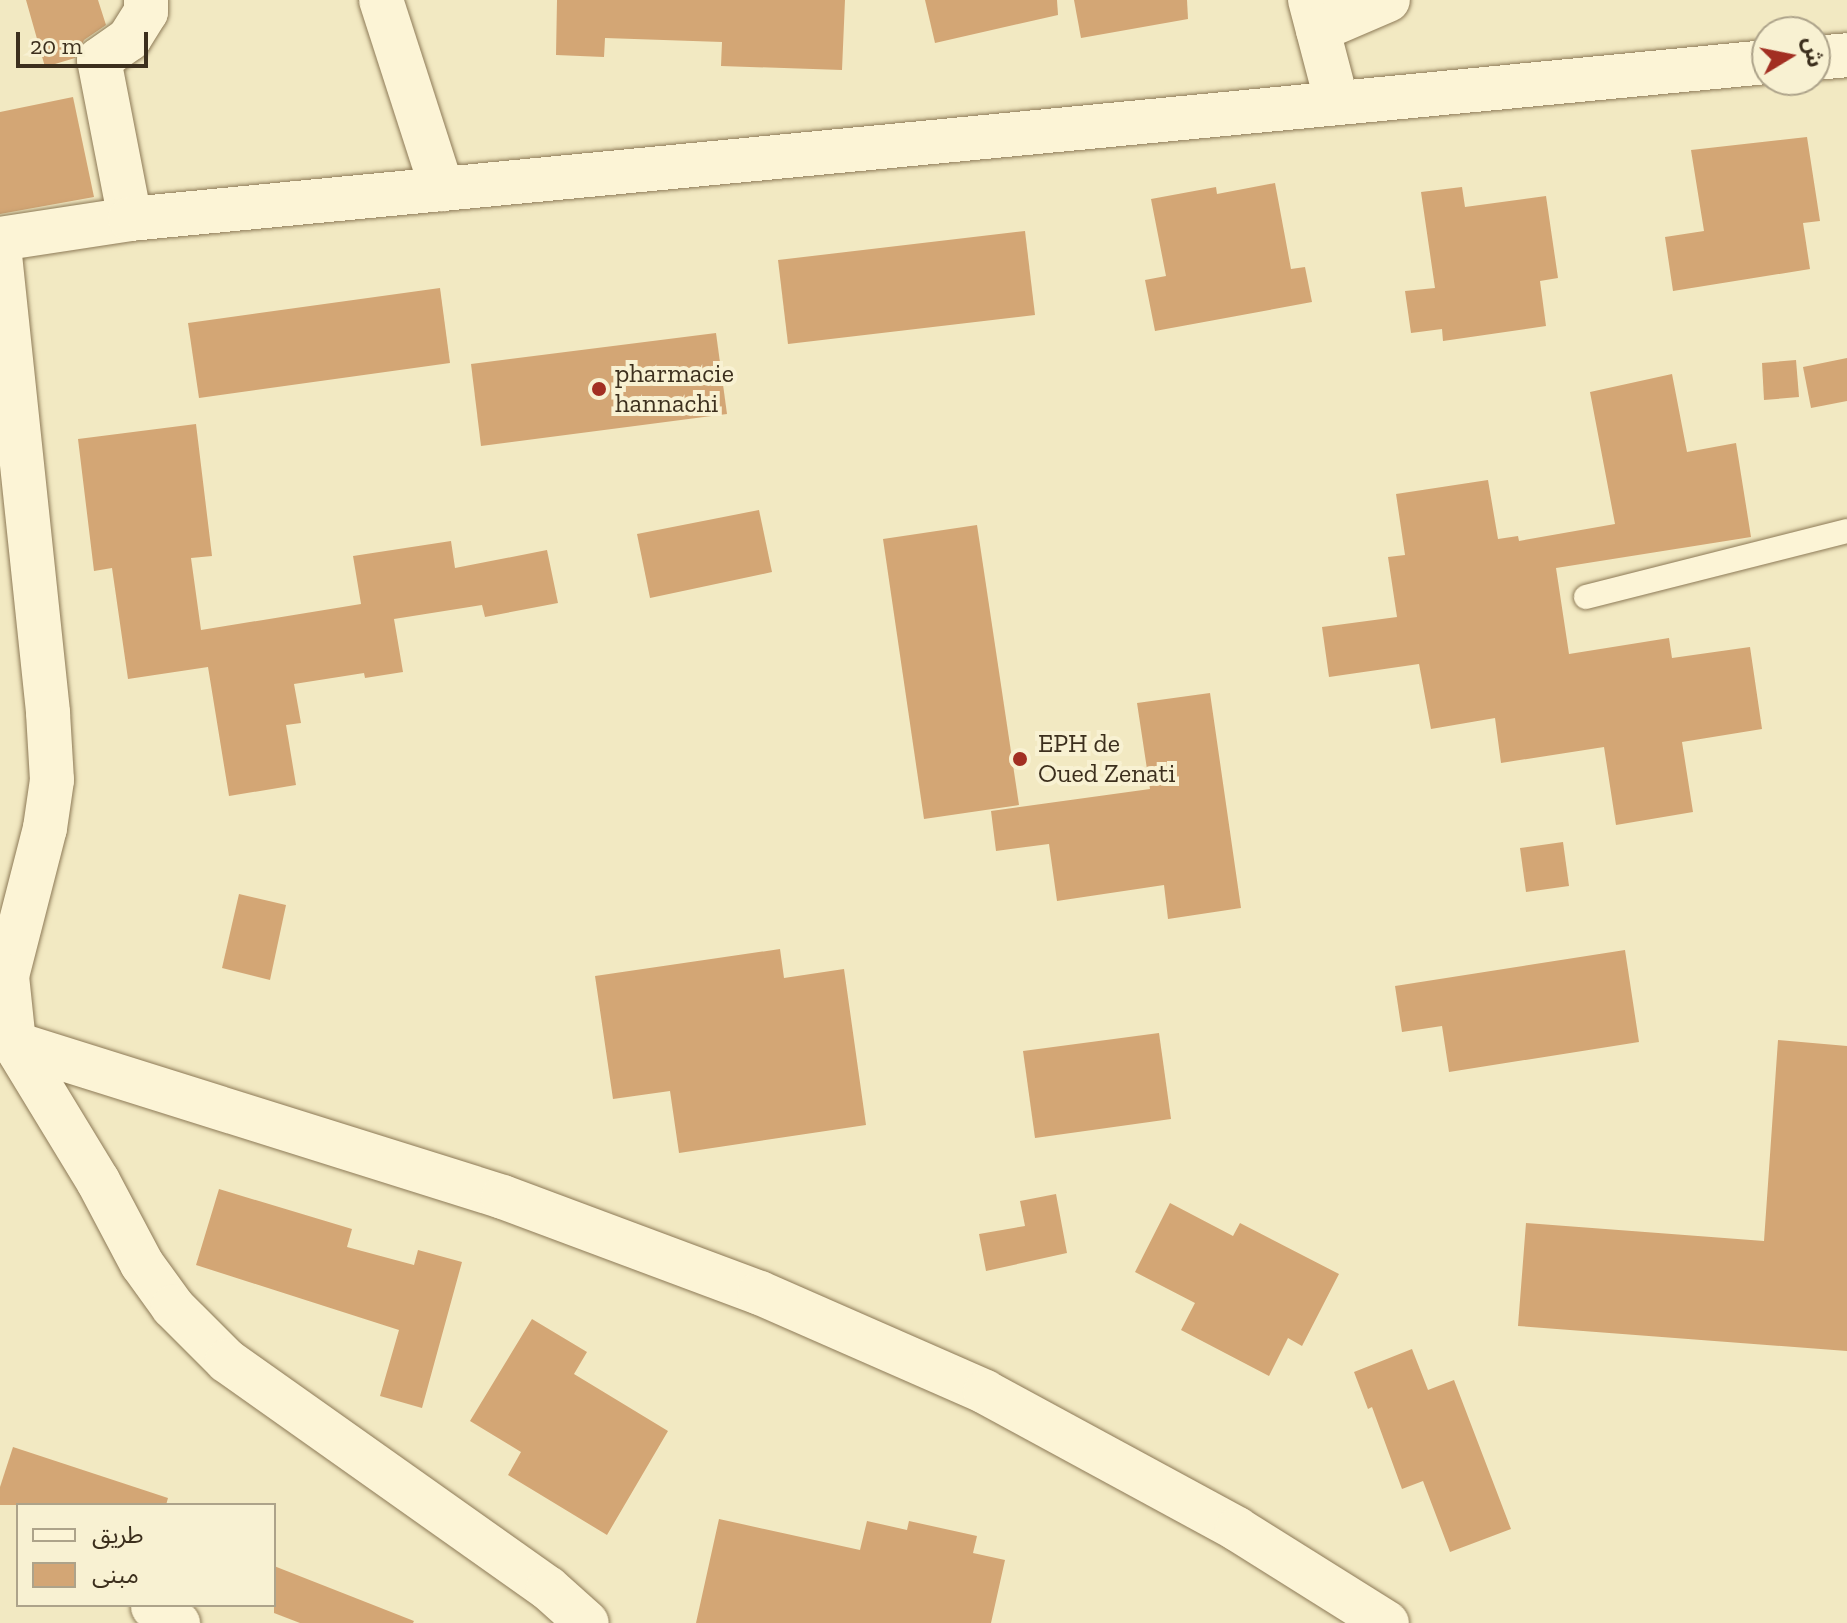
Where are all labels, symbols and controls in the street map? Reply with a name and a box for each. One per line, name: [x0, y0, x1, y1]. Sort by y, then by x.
scale bar: [20, 16, 152, 66]
north arrow: [1751, 16, 1831, 96]
text: 20 m: [30, 31, 82, 60]
text: ش: [1797, 35, 1829, 69]
place label: pharmacie hannachi: [615, 358, 734, 420]
marker: pharmacie hannachi: [590, 380, 608, 398]
place label: EPH de Oued Zenati: [1038, 728, 1176, 790]
marker: EPH de Oued Zenati: [1009, 748, 1031, 770]
legend: [16, 1503, 276, 1607]
text: طريق: [92, 1520, 144, 1549]
text: مبنى: [92, 1560, 139, 1589]

